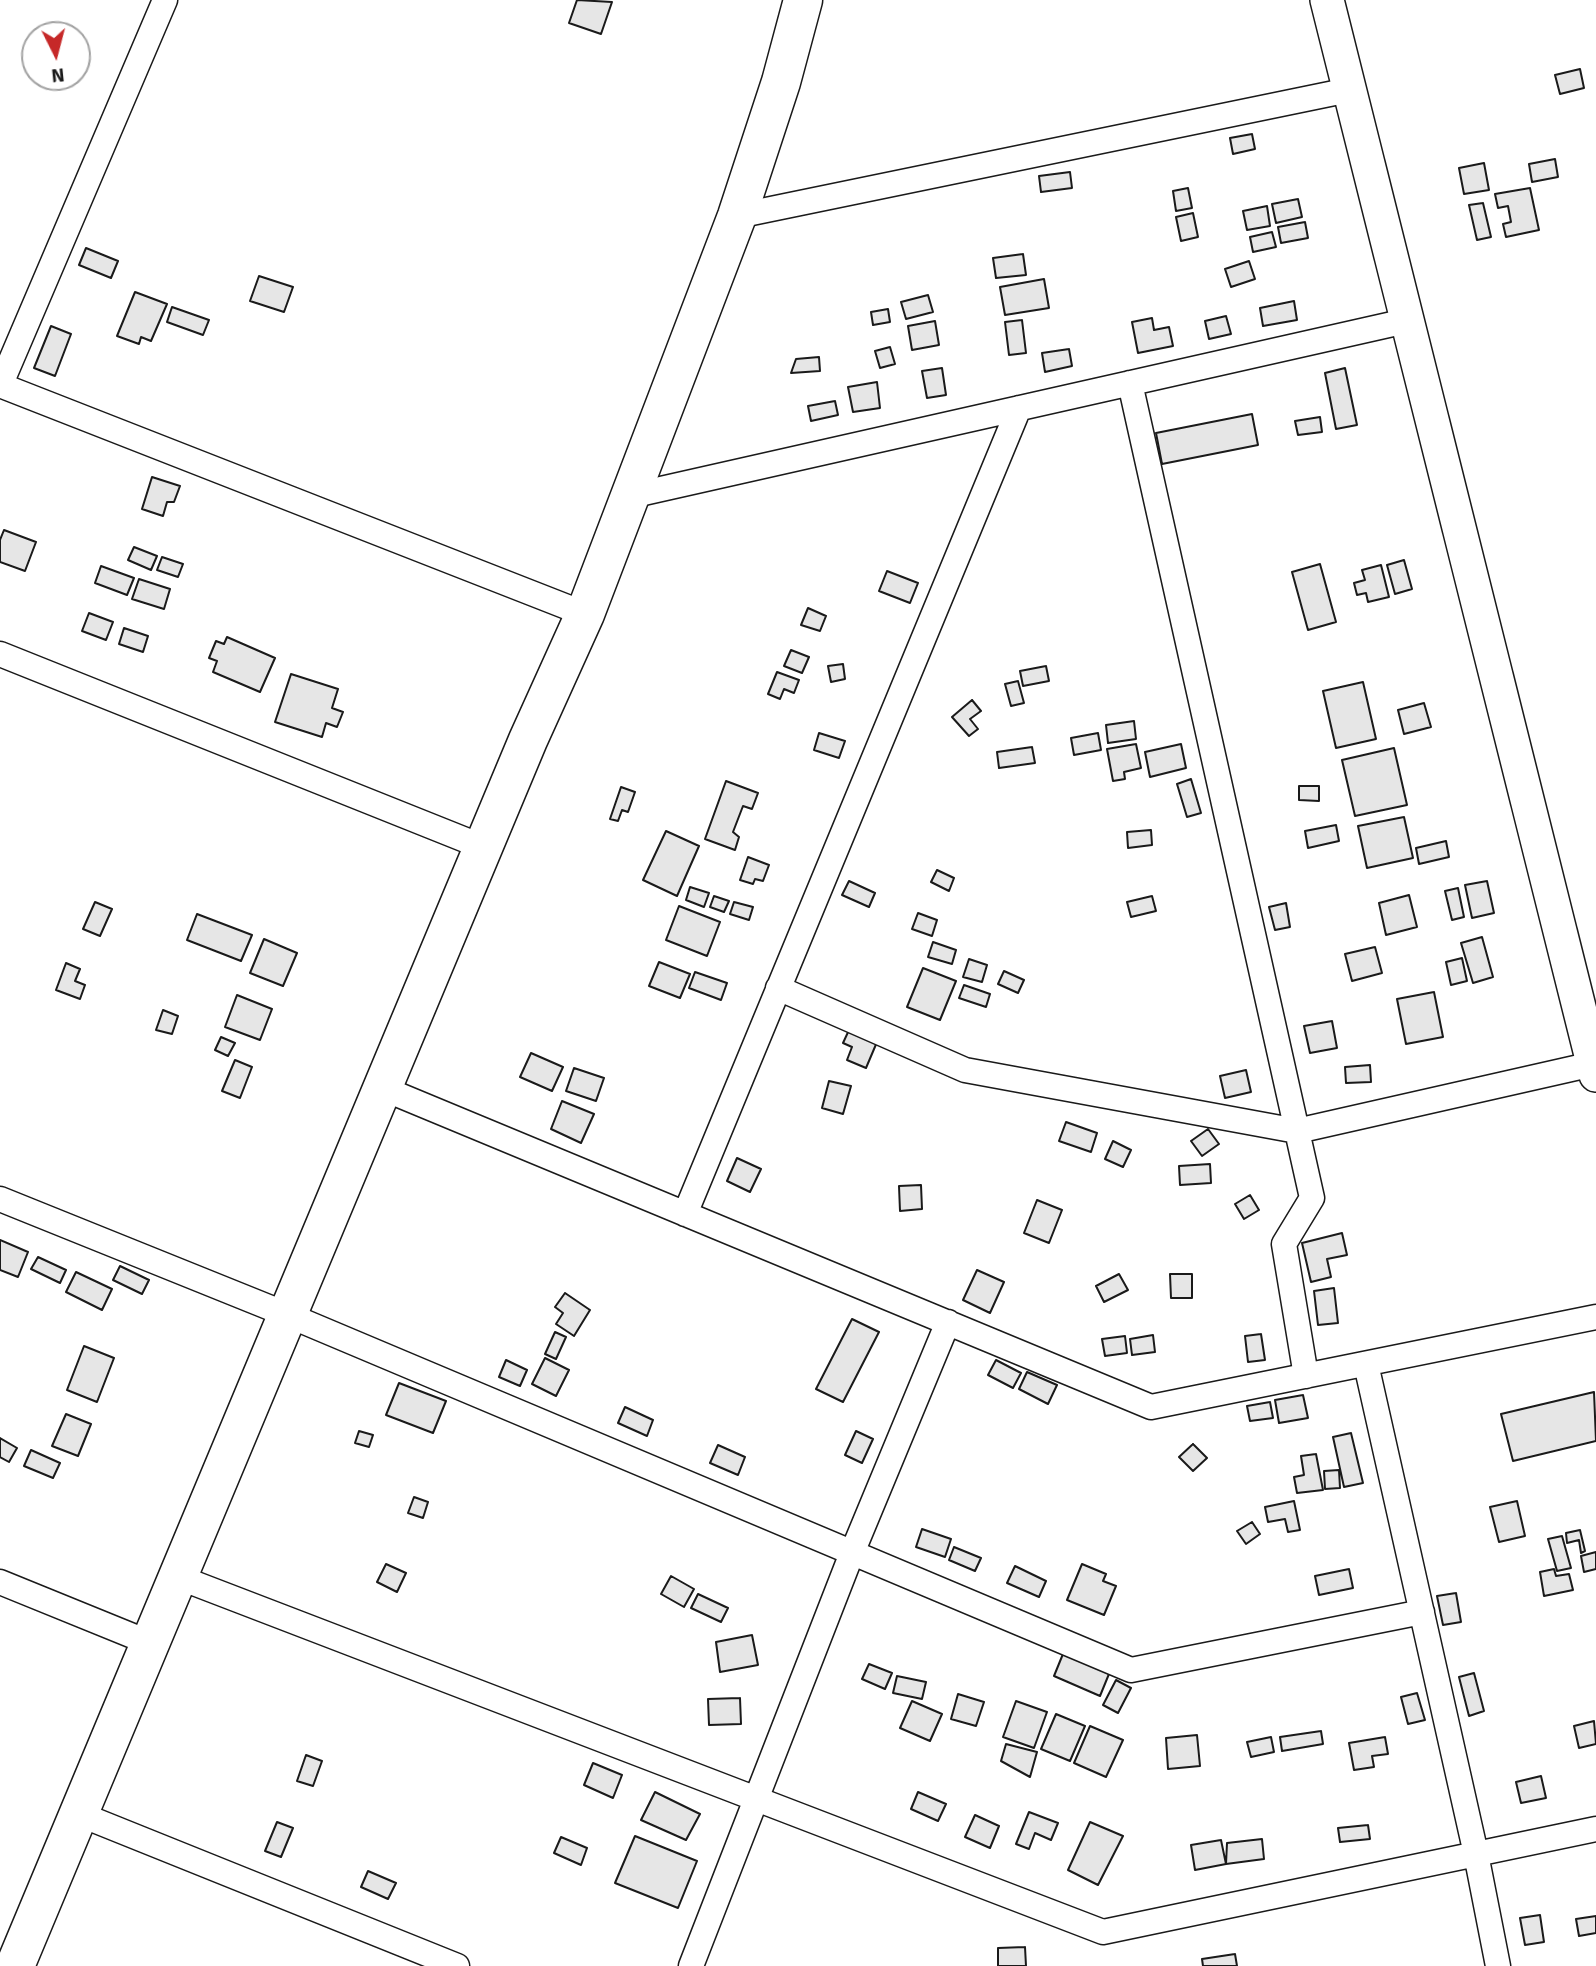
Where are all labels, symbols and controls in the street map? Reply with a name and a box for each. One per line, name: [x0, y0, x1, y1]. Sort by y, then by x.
north arrow: [21, 21, 91, 91]
text: N: [50, 62, 66, 88]

